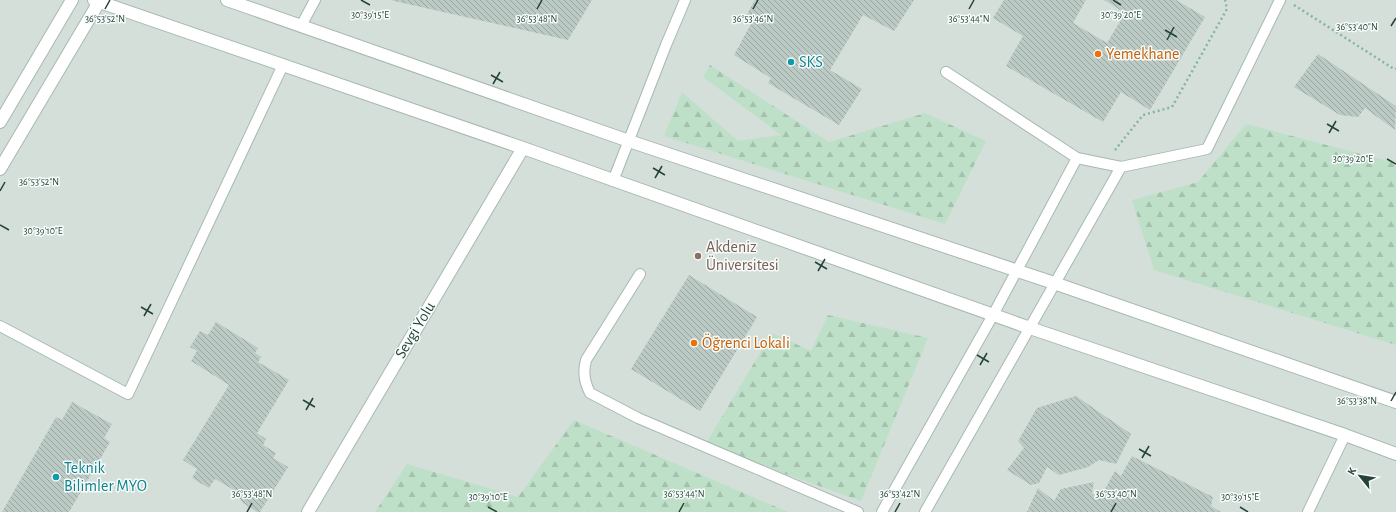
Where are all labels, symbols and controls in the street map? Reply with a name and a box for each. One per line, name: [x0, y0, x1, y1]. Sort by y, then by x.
text: 30°39'15"E: [351, 10, 389, 20]
text: 30°39'20"E: [1101, 10, 1141, 20]
text: 36°53'52"N: [85, 14, 125, 24]
text: 36°53'48"N: [517, 14, 557, 24]
text: 36°53'46"N: [733, 14, 773, 24]
text: 36°53'44"N: [949, 14, 989, 24]
text: 36°53'40"N: [1336, 22, 1378, 32]
place label: Yemekhane: [1106, 46, 1179, 62]
marker: Yemekhane: [1093, 49, 1103, 59]
place label: SKS: [799, 54, 823, 70]
marker: SKS: [786, 57, 796, 67]
text: 30°39'20"E: [1333, 154, 1373, 164]
text: 36°53'52"N: [19, 177, 59, 187]
text: 30°39'10"E: [23, 226, 63, 236]
place label: Akdeniz Üniversitesi: [706, 239, 779, 273]
marker: Akdeniz Üniversitesi: [693, 251, 703, 261]
street label: Sevgi Yolu: [392, 299, 438, 361]
place label: Öğrenci Lokali: [702, 333, 790, 351]
marker: Öğrenci Lokali: [689, 338, 699, 348]
text: 36°53'38"N: [1337, 396, 1377, 406]
north arrow: [1340, 456, 1380, 496]
place label: Teknik Bilimler MYO: [64, 460, 147, 494]
text: K: [1345, 465, 1358, 477]
marker: Teknik Bilimler MYO: [51, 472, 61, 482]
text: 36°53'48"N: [232, 489, 272, 499]
text: 36°53'44"N: [664, 489, 704, 499]
text: 36°53'42"N: [880, 489, 920, 499]
text: 36°53'40"N: [1095, 489, 1137, 499]
text: 30°39'10"E: [468, 492, 508, 502]
text: 30°39'15"E: [1221, 492, 1259, 502]

